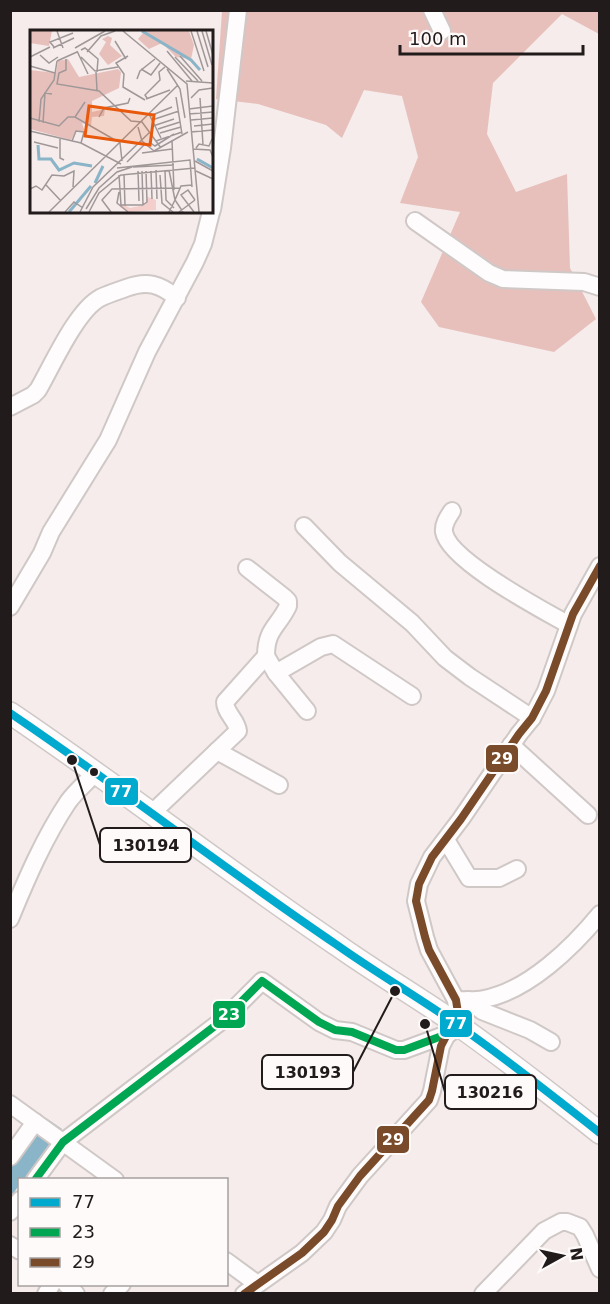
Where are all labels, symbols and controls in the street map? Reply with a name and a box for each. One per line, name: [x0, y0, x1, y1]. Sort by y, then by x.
scale bar: [400, 18, 583, 56]
text: 100 m: [409, 28, 467, 49]
inset map: [30, 30, 213, 213]
line badge: 29: [485, 744, 519, 773]
text: 29: [491, 749, 513, 768]
unlabelled marker: [88, 766, 100, 778]
line badge: 77: [104, 777, 139, 806]
text: 77: [110, 782, 132, 801]
callout: 130194: [100, 828, 191, 862]
text: 130194: [113, 836, 179, 855]
line badge: 23: [212, 1000, 246, 1029]
text: 23: [218, 1005, 240, 1024]
line badge: 77: [439, 1009, 473, 1038]
text: 77: [445, 1014, 467, 1033]
callout: 130193: [262, 1055, 353, 1089]
text: 130193: [275, 1063, 341, 1082]
callout: 130216: [445, 1075, 536, 1109]
text: 130216: [457, 1083, 523, 1102]
line badge: 29: [376, 1125, 410, 1154]
text: 29: [382, 1130, 404, 1149]
legend: [18, 1178, 228, 1286]
text: 77: [72, 1191, 95, 1212]
text: 23: [72, 1221, 95, 1242]
north arrow: [532, 1226, 592, 1286]
text: N: [566, 1246, 587, 1262]
text: 29: [72, 1251, 95, 1272]

